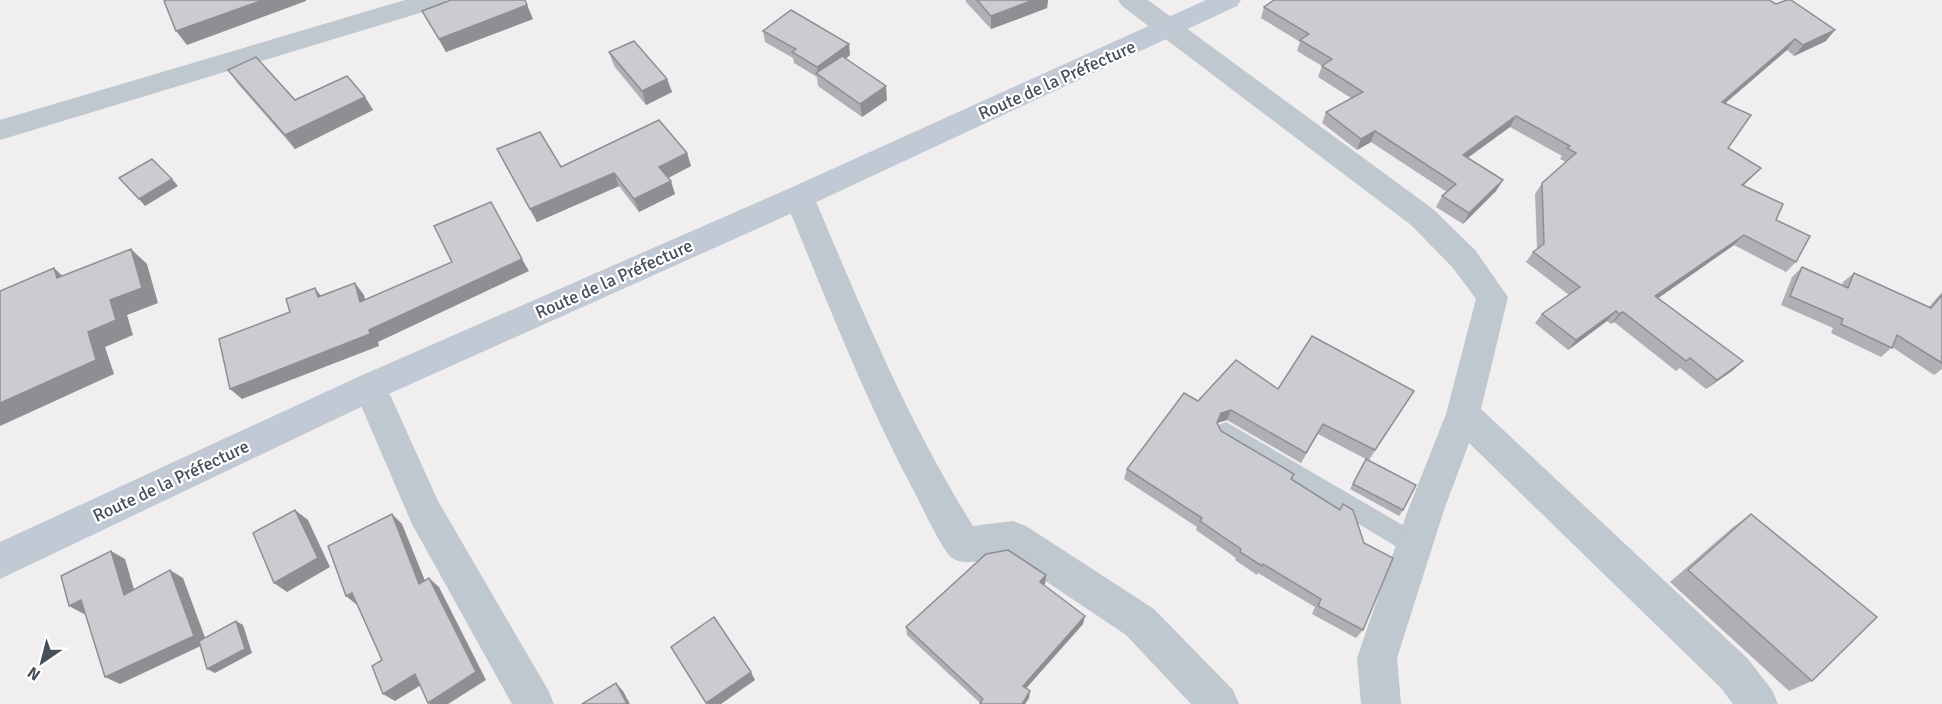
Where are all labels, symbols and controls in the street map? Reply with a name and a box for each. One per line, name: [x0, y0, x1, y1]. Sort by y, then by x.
street label: Route de la Préfecture: [975, 35, 1139, 125]
street label: Route de la Préfecture: [532, 234, 696, 324]
street label: Route de la Préfecture: [89, 435, 253, 527]
north arrow: [12, 632, 72, 692]
text: N: [24, 662, 44, 685]

